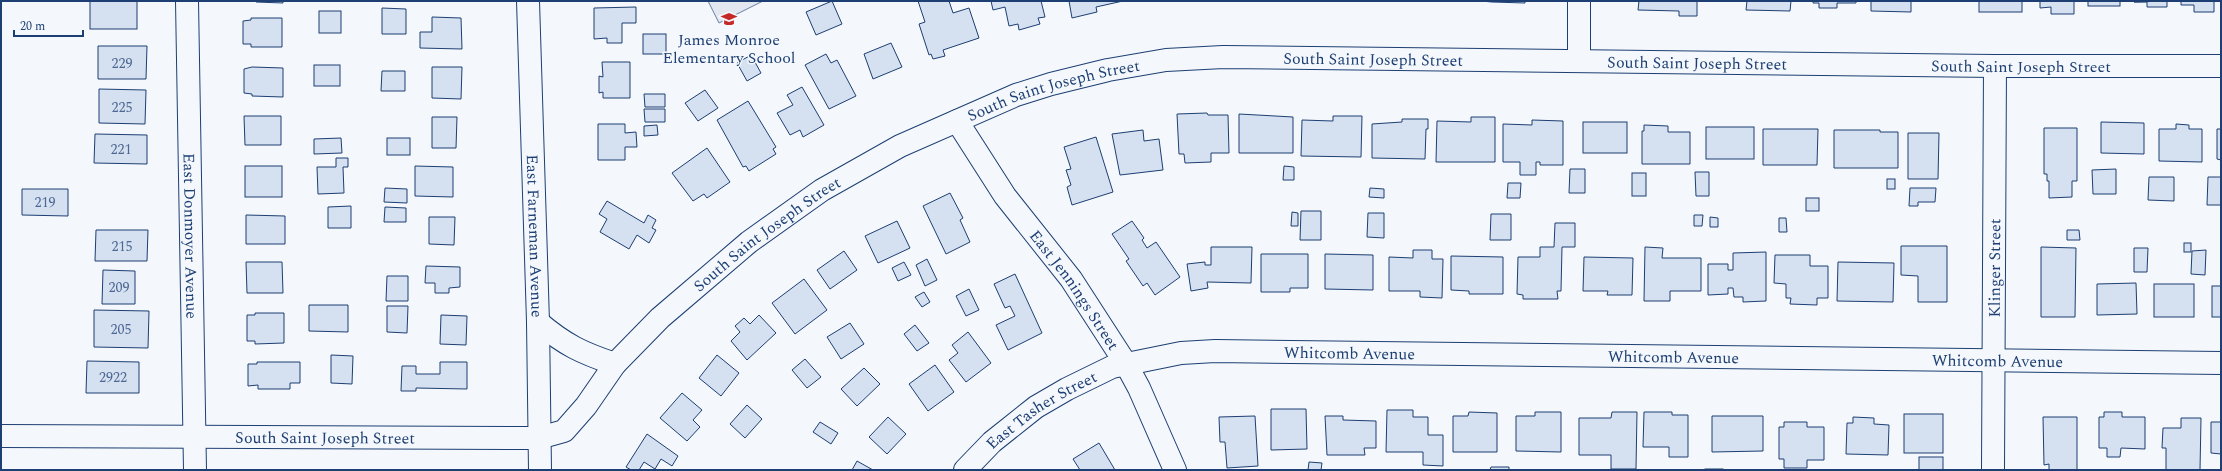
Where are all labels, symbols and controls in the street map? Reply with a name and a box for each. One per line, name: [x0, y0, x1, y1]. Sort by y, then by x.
school or university icon: James Monroe Elementary School: [720, 10, 738, 28]
scale bar: [14, 12, 83, 38]
text: 20 m: [20, 17, 45, 36]
place label: James Monroe Elementary School: [662, 28, 796, 70]
street label: South Saint Joseph Street: [1283, 47, 1463, 73]
street label: South Saint Joseph Street: [1607, 50, 1787, 77]
house number: 229: [112, 53, 133, 74]
street label: South Saint Joseph Street: [964, 54, 1142, 128]
street label: South Saint Joseph Street: [1931, 54, 2111, 79]
house number: 225: [112, 97, 133, 118]
house number: 221: [111, 139, 132, 160]
street label: East Donmoyer Avenue: [177, 153, 203, 319]
street label: East Farneman Avenue: [520, 154, 549, 318]
street label: South Saint Joseph Street: [688, 171, 846, 298]
house number: 219: [35, 192, 56, 213]
street label: Klinger Street: [1983, 218, 2007, 318]
street label: East Jennings Street: [1023, 225, 1125, 355]
house number: 215: [112, 236, 133, 257]
house number: 209: [109, 277, 130, 298]
house number: 205: [111, 319, 132, 340]
street label: Whitcomb Avenue: [1284, 341, 1415, 366]
street label: Whitcomb Avenue: [1608, 345, 1739, 370]
street label: Whitcomb Avenue: [1932, 349, 2063, 374]
street label: East Tasher Street: [980, 365, 1101, 455]
house number: 2922: [99, 367, 127, 388]
street label: South Saint Joseph Street: [235, 426, 415, 451]

